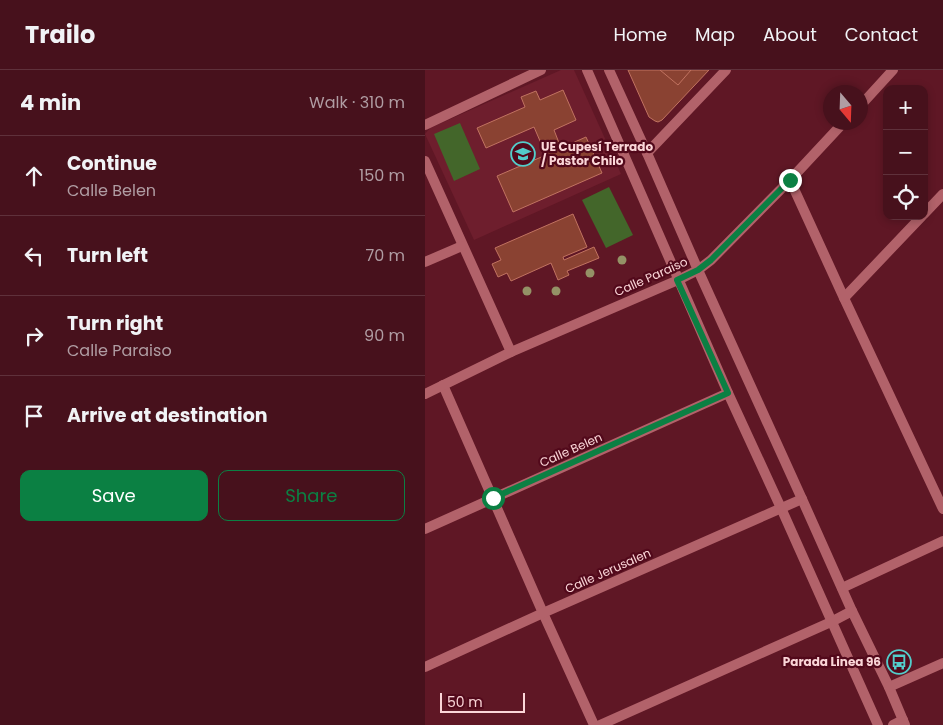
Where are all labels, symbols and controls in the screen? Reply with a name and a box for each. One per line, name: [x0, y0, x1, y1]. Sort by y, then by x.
text: Trailo: [25, 18, 95, 51]
text: Home: [613, 22, 667, 47]
text: Map: [695, 22, 735, 47]
text: About: [763, 22, 817, 47]
text: Contact: [845, 22, 918, 47]
north arrow: [823, 85, 868, 130]
map controls: [883, 85, 928, 220]
button: +: [883, 85, 928, 130]
text: 4 min: [20, 88, 81, 117]
text: Walk · 310 m: [309, 91, 405, 114]
button: −: [883, 130, 928, 175]
place label: UE Cupesí Terrado / Pastor Chilo: [541, 138, 653, 169]
school or university icon: UE Cupesí Terrado / Pastor Chilo: [510, 141, 536, 167]
text: Continue: [67, 150, 157, 177]
icon: ahead: [20, 162, 48, 190]
text: 150 m: [359, 164, 405, 187]
route end: [779, 169, 802, 192]
button: locate: [883, 175, 928, 220]
text: Calle Belen: [67, 179, 156, 202]
icon: left: [20, 242, 48, 270]
text: Turn left: [67, 242, 148, 269]
text: 70 m: [365, 244, 405, 267]
street label: Calle Paraiso: [611, 253, 690, 300]
text: Turn right: [67, 310, 163, 337]
icon: right: [20, 322, 48, 350]
text: 90 m: [364, 324, 405, 347]
text: Calle Paraiso: [67, 339, 172, 362]
icon: arrive: [20, 402, 48, 430]
text: Arrive at destination: [67, 402, 268, 429]
street label: Calle Belen: [537, 428, 605, 471]
button: Save: [20, 470, 208, 521]
button: Share: [218, 470, 405, 521]
route start: [482, 487, 505, 510]
street label: Calle Jerusalen: [562, 544, 653, 597]
bus stop icon: Parada Linea 96: [886, 649, 912, 675]
place label: Parada Linea 96: [783, 653, 881, 670]
scale bar: [440, 690, 525, 713]
text: 50 m: [447, 692, 483, 712]

